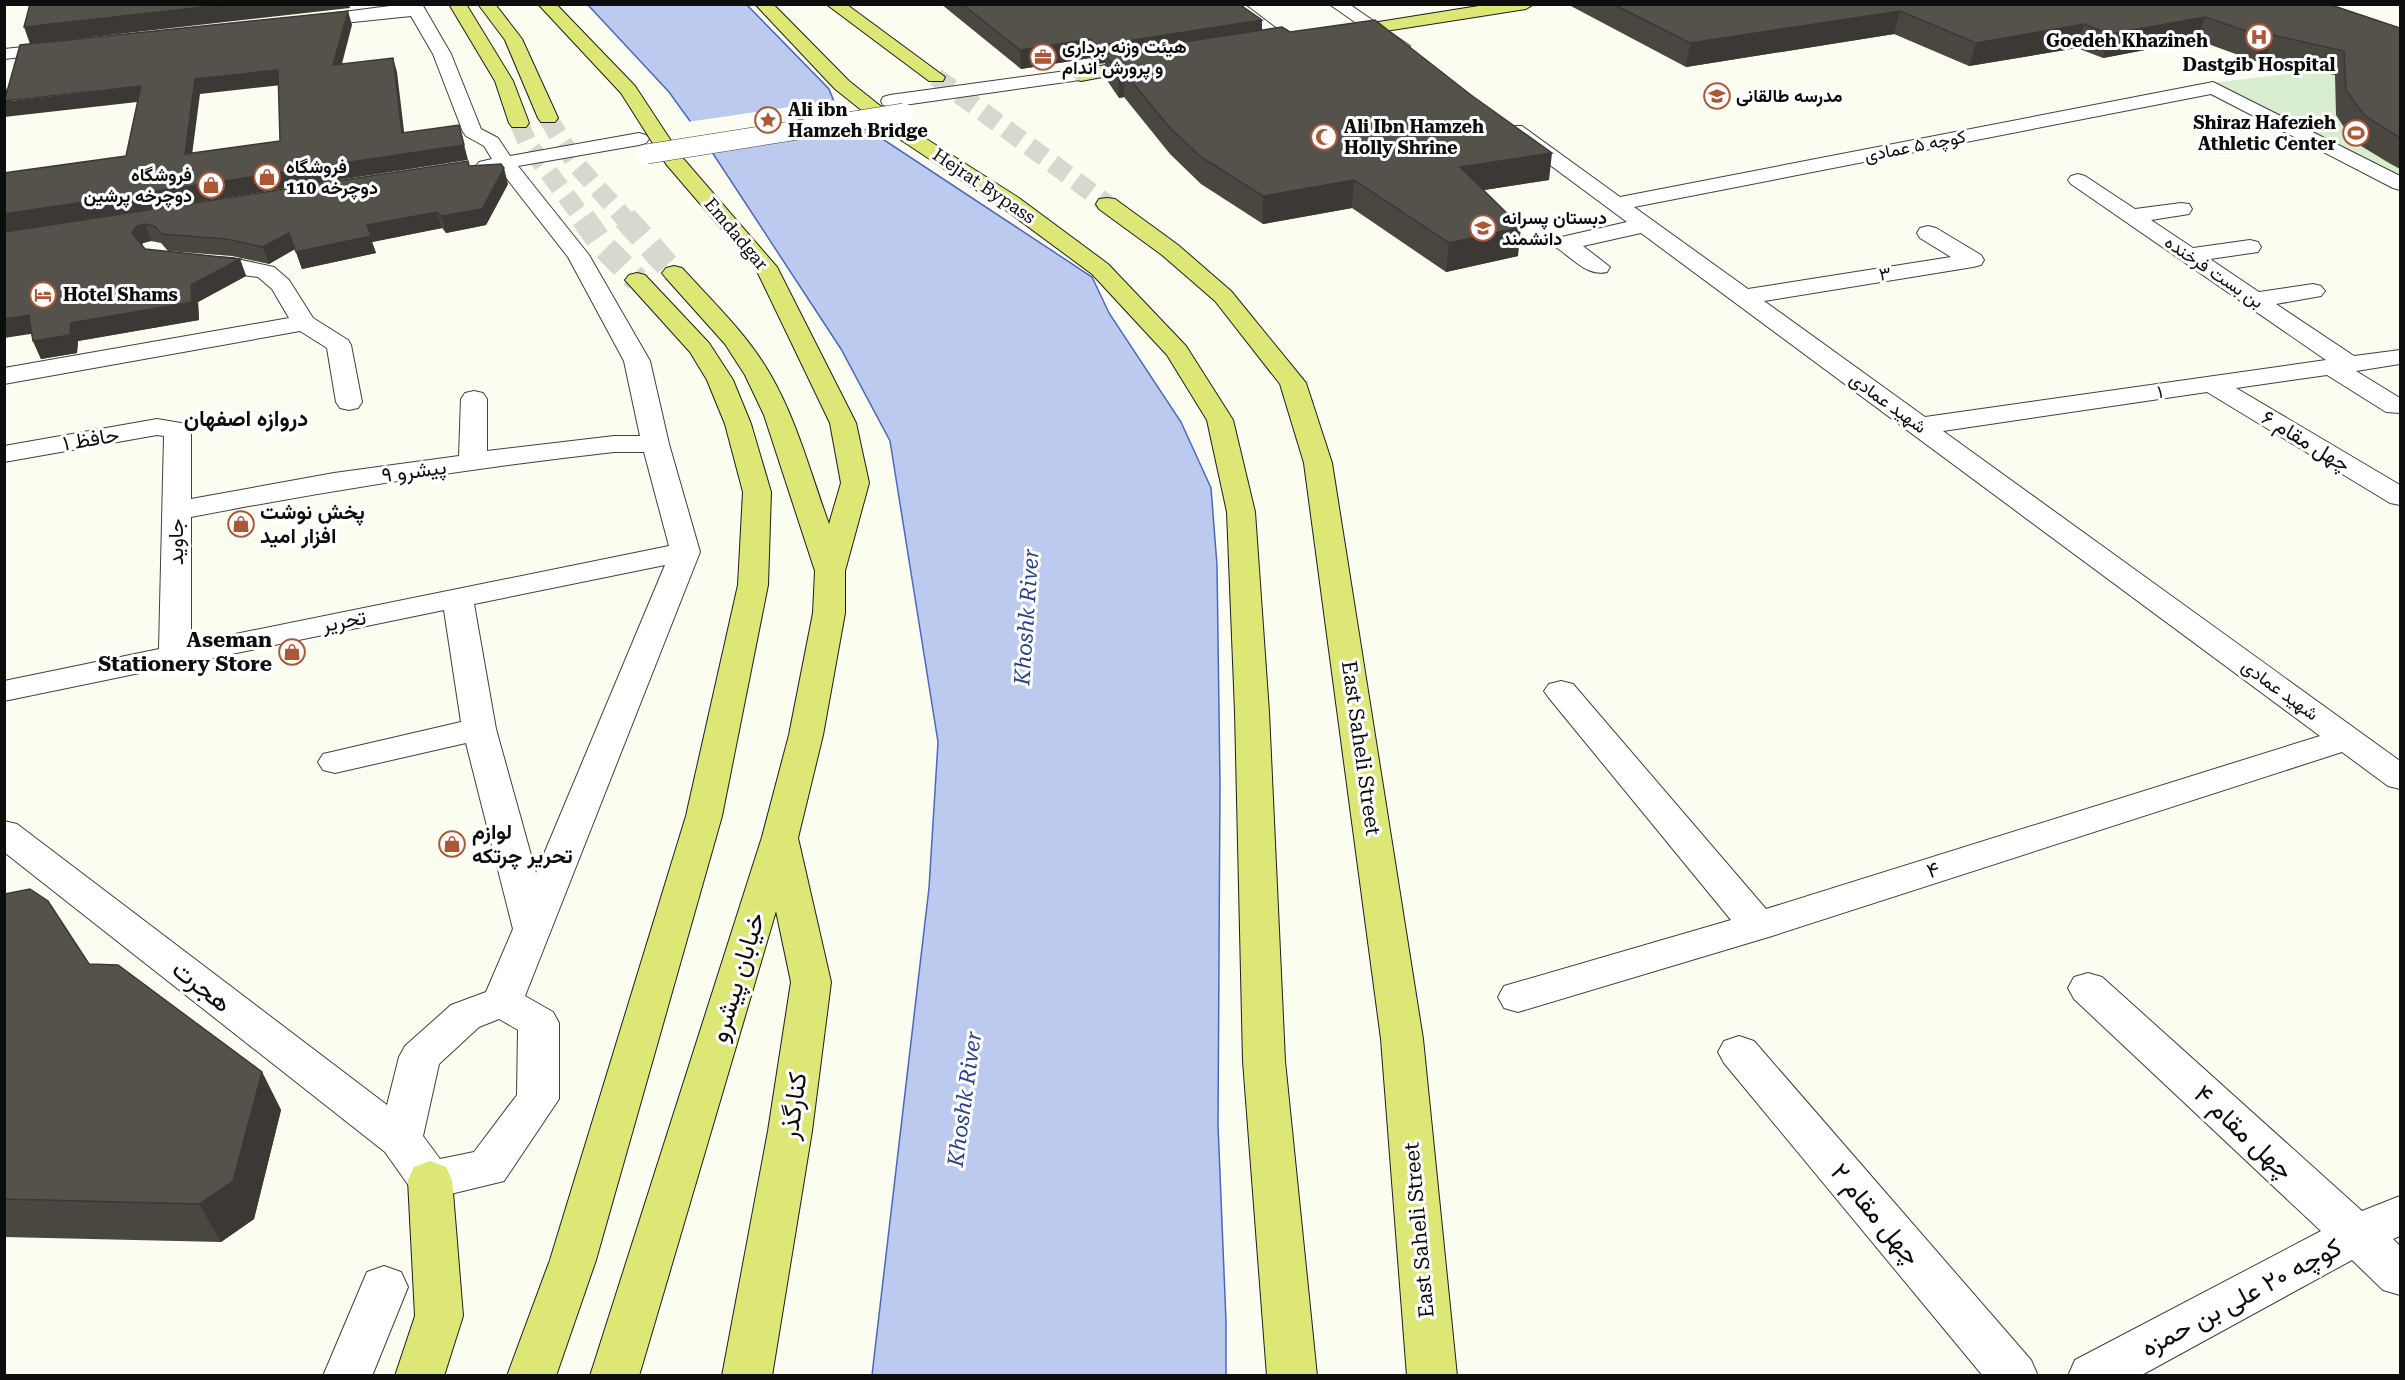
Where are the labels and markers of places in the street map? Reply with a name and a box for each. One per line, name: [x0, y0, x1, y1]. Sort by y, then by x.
hospital icon: Dastgib Hospital: [2244, 22, 2274, 52]
place label: هیئت وزنه برداری و پرورش اندام: [1062, 36, 1187, 80]
office icon: هیئت وزنه برداری و پرورش اندام: [1028, 42, 1058, 72]
place label: Dastgib Hospital: [2183, 54, 2335, 75]
school or university icon: مدرسه طالقانی: [1702, 81, 1732, 111]
place label: مدرسه طالقانی: [1736, 85, 1843, 107]
place label: Ali ibn Hamzeh Bridge: [788, 99, 928, 141]
place icon: Ali ibn Hamzeh Bridge: [753, 105, 783, 135]
place label: Shiraz Hafezieh Athletic Center: [2193, 112, 2336, 154]
place label: Ali Ibn Hamzeh Holly Shrine: [1344, 116, 1484, 158]
sports icon: Shiraz Hafezieh Athletic Center: [2341, 118, 2371, 148]
mosque icon: Ali Ibn Hamzeh Holly Shrine: [1309, 122, 1339, 152]
place label: فروشگاه دوچرخه 110: [286, 156, 378, 200]
shop icon: فروشگاه دوچرخه 110: [252, 162, 282, 192]
place label: فروشگاه دوچرخه پرشین: [84, 164, 192, 208]
shop icon: فروشگاه دوچرخه پرشین: [196, 170, 226, 200]
place label: دبستان پسرانه دانشمند: [1502, 207, 1607, 249]
school or university icon: دبستان پسرانه دانشمند: [1468, 213, 1498, 243]
hotel icon: Hotel Shams: [28, 280, 58, 310]
place label: Hotel Shams: [63, 284, 178, 305]
place label: پخش نوشت افزار امید: [260, 500, 365, 549]
shop icon: پخش نوشت افزار امید: [226, 509, 256, 539]
place label: Aseman Stationery Store: [98, 628, 272, 676]
shop icon: Aseman Stationery Store: [277, 637, 307, 667]
place label: لوازم تحریر چرتکه: [472, 820, 573, 870]
shop icon: لوازم تحریر چرتکه: [437, 829, 467, 859]

